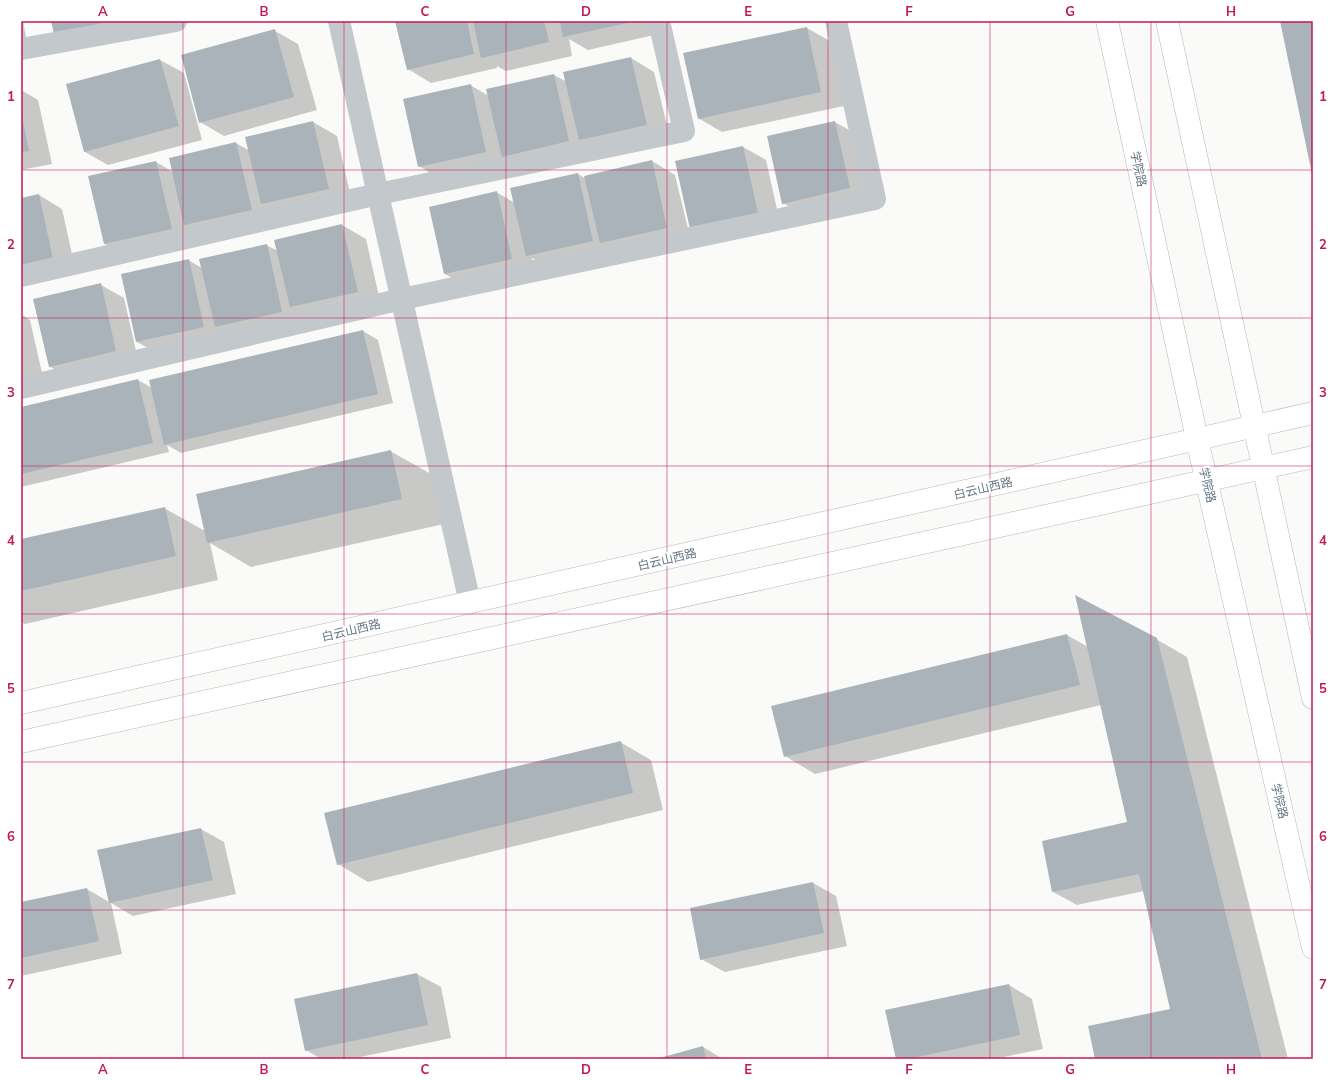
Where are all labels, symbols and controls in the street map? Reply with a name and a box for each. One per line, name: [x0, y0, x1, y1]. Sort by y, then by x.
text: A: [98, 3, 108, 19]
text: B: [260, 3, 269, 19]
text: C: [421, 3, 430, 19]
text: D: [581, 3, 591, 19]
text: E: [744, 3, 752, 19]
text: F: [905, 3, 913, 19]
text: G: [1065, 3, 1075, 19]
text: H: [1226, 3, 1236, 19]
text: 1: [7, 88, 15, 104]
text: 1: [1319, 88, 1327, 104]
street label: 学院路: [1128, 150, 1150, 188]
text: 2: [7, 236, 15, 252]
text: 2: [1319, 236, 1327, 252]
text: 3: [7, 384, 15, 400]
text: 3: [1319, 384, 1327, 400]
street label: 学院路: [1197, 466, 1219, 504]
street label: 白云山西路: [952, 474, 1014, 502]
text: 4: [7, 532, 15, 548]
text: 4: [1319, 532, 1327, 548]
street label: 白云山西路: [636, 545, 698, 573]
street label: 白云山西路: [320, 616, 382, 644]
text: 5: [7, 680, 15, 696]
text: 5: [1319, 680, 1327, 696]
street label: 学院路: [1269, 782, 1291, 820]
text: 6: [7, 828, 15, 844]
text: 6: [1319, 828, 1327, 844]
text: 7: [7, 976, 15, 992]
text: 7: [1319, 976, 1327, 992]
text: A: [98, 1061, 108, 1077]
text: B: [260, 1061, 269, 1077]
text: C: [421, 1061, 430, 1077]
text: D: [581, 1061, 591, 1077]
text: E: [744, 1061, 752, 1077]
text: F: [905, 1061, 913, 1077]
text: G: [1065, 1061, 1075, 1077]
text: H: [1226, 1061, 1236, 1077]

